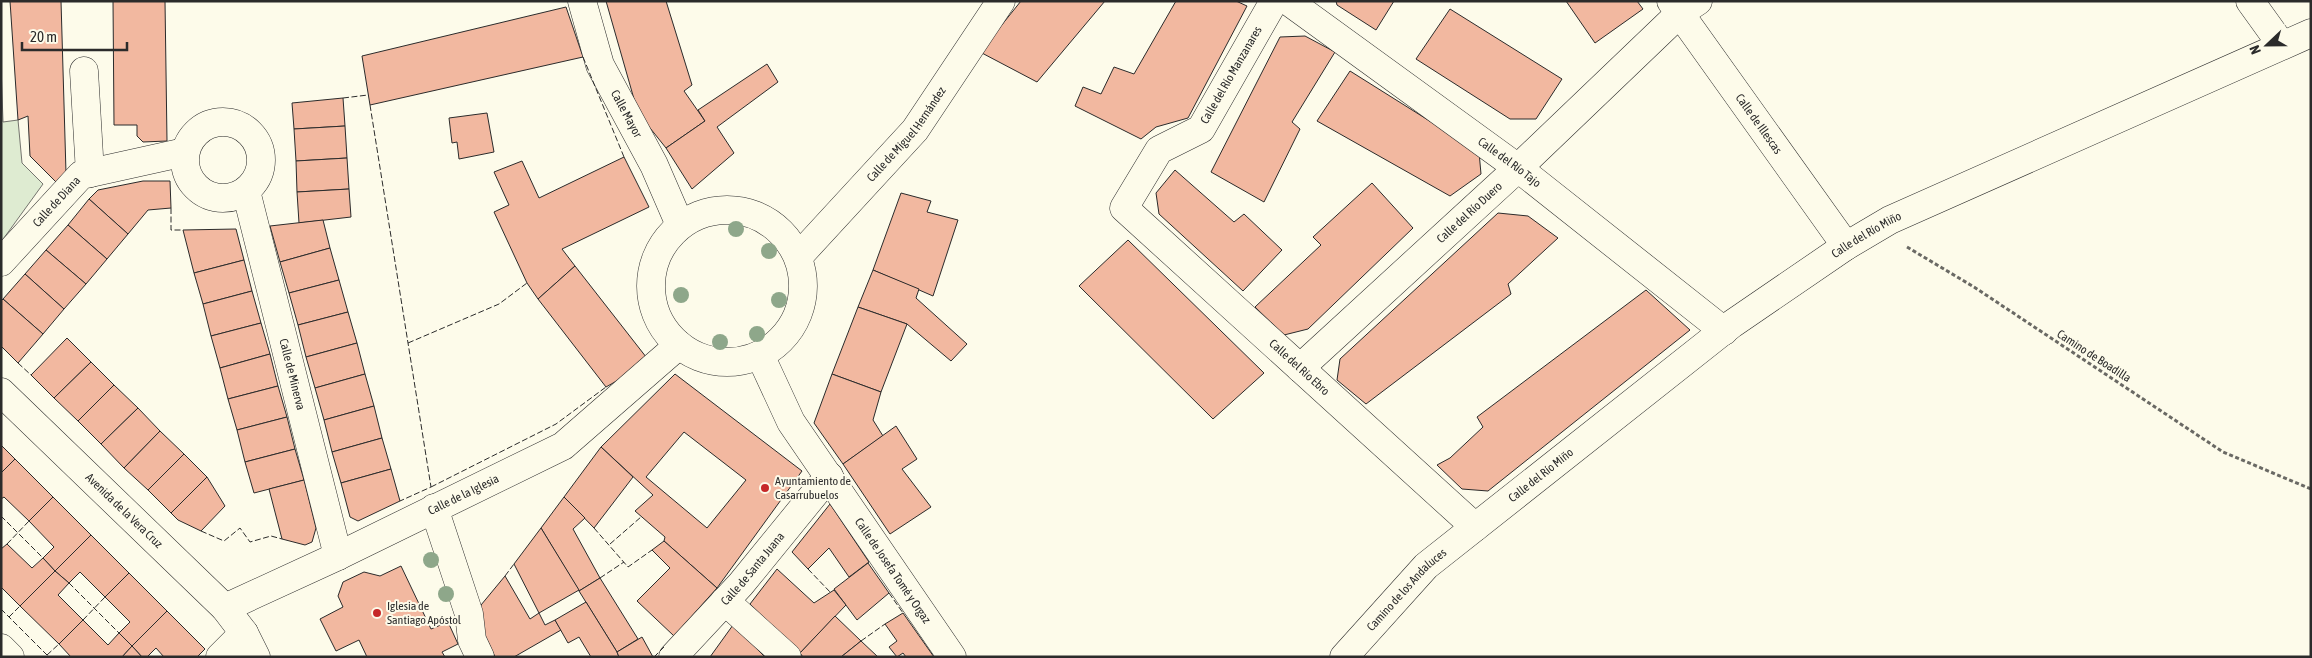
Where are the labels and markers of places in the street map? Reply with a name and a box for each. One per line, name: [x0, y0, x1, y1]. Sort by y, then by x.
place label: Ayuntamiento de Casarrubuelos: [775, 474, 851, 502]
marker: Ayuntamiento de Casarrubuelos: [759, 482, 771, 494]
place label: Iglesia de Santiago Apóstol: [387, 599, 462, 627]
marker: Iglesia de Santiago Apóstol: [371, 607, 383, 619]

